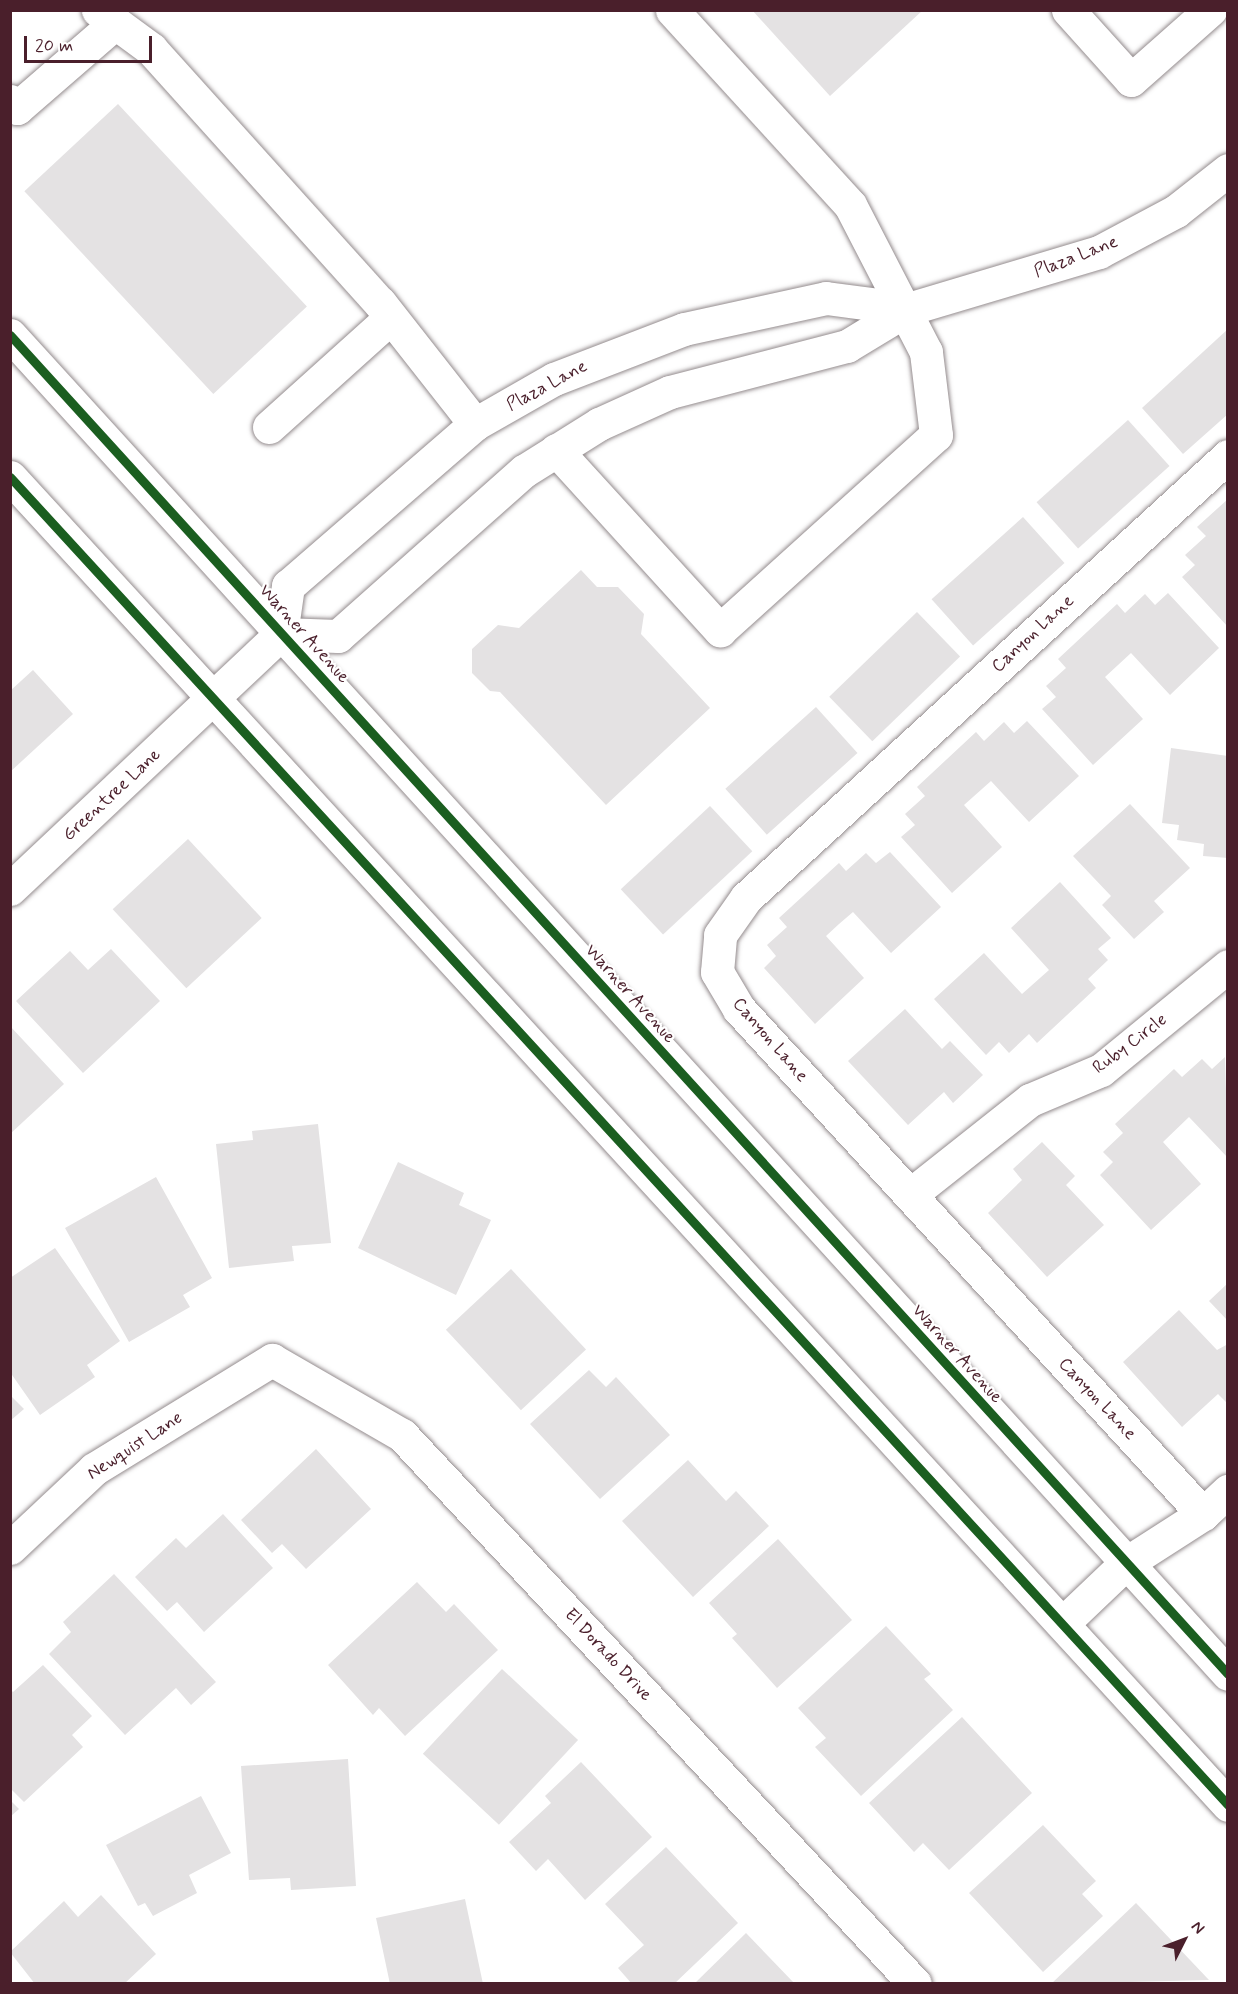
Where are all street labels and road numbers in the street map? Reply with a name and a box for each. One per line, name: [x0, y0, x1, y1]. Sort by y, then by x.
street label: Plaza Lane: [1032, 232, 1120, 282]
street label: Plaza Lane: [504, 356, 590, 416]
street label: Warner Avenue: [255, 581, 353, 687]
street label: Canyon Lane: [989, 592, 1077, 676]
street label: Greentree Lane: [58, 744, 166, 846]
street label: Warner Avenue: [581, 941, 679, 1047]
street label: Canyon Lane: [729, 995, 811, 1085]
street label: Ruby Circle: [1089, 1009, 1171, 1079]
street label: Warner Avenue: [908, 1301, 1006, 1407]
street label: Canyon Lane: [1055, 1355, 1139, 1443]
street label: Newquist Lane: [83, 1407, 187, 1485]
street label: El Dorado Drive: [560, 1605, 656, 1705]

